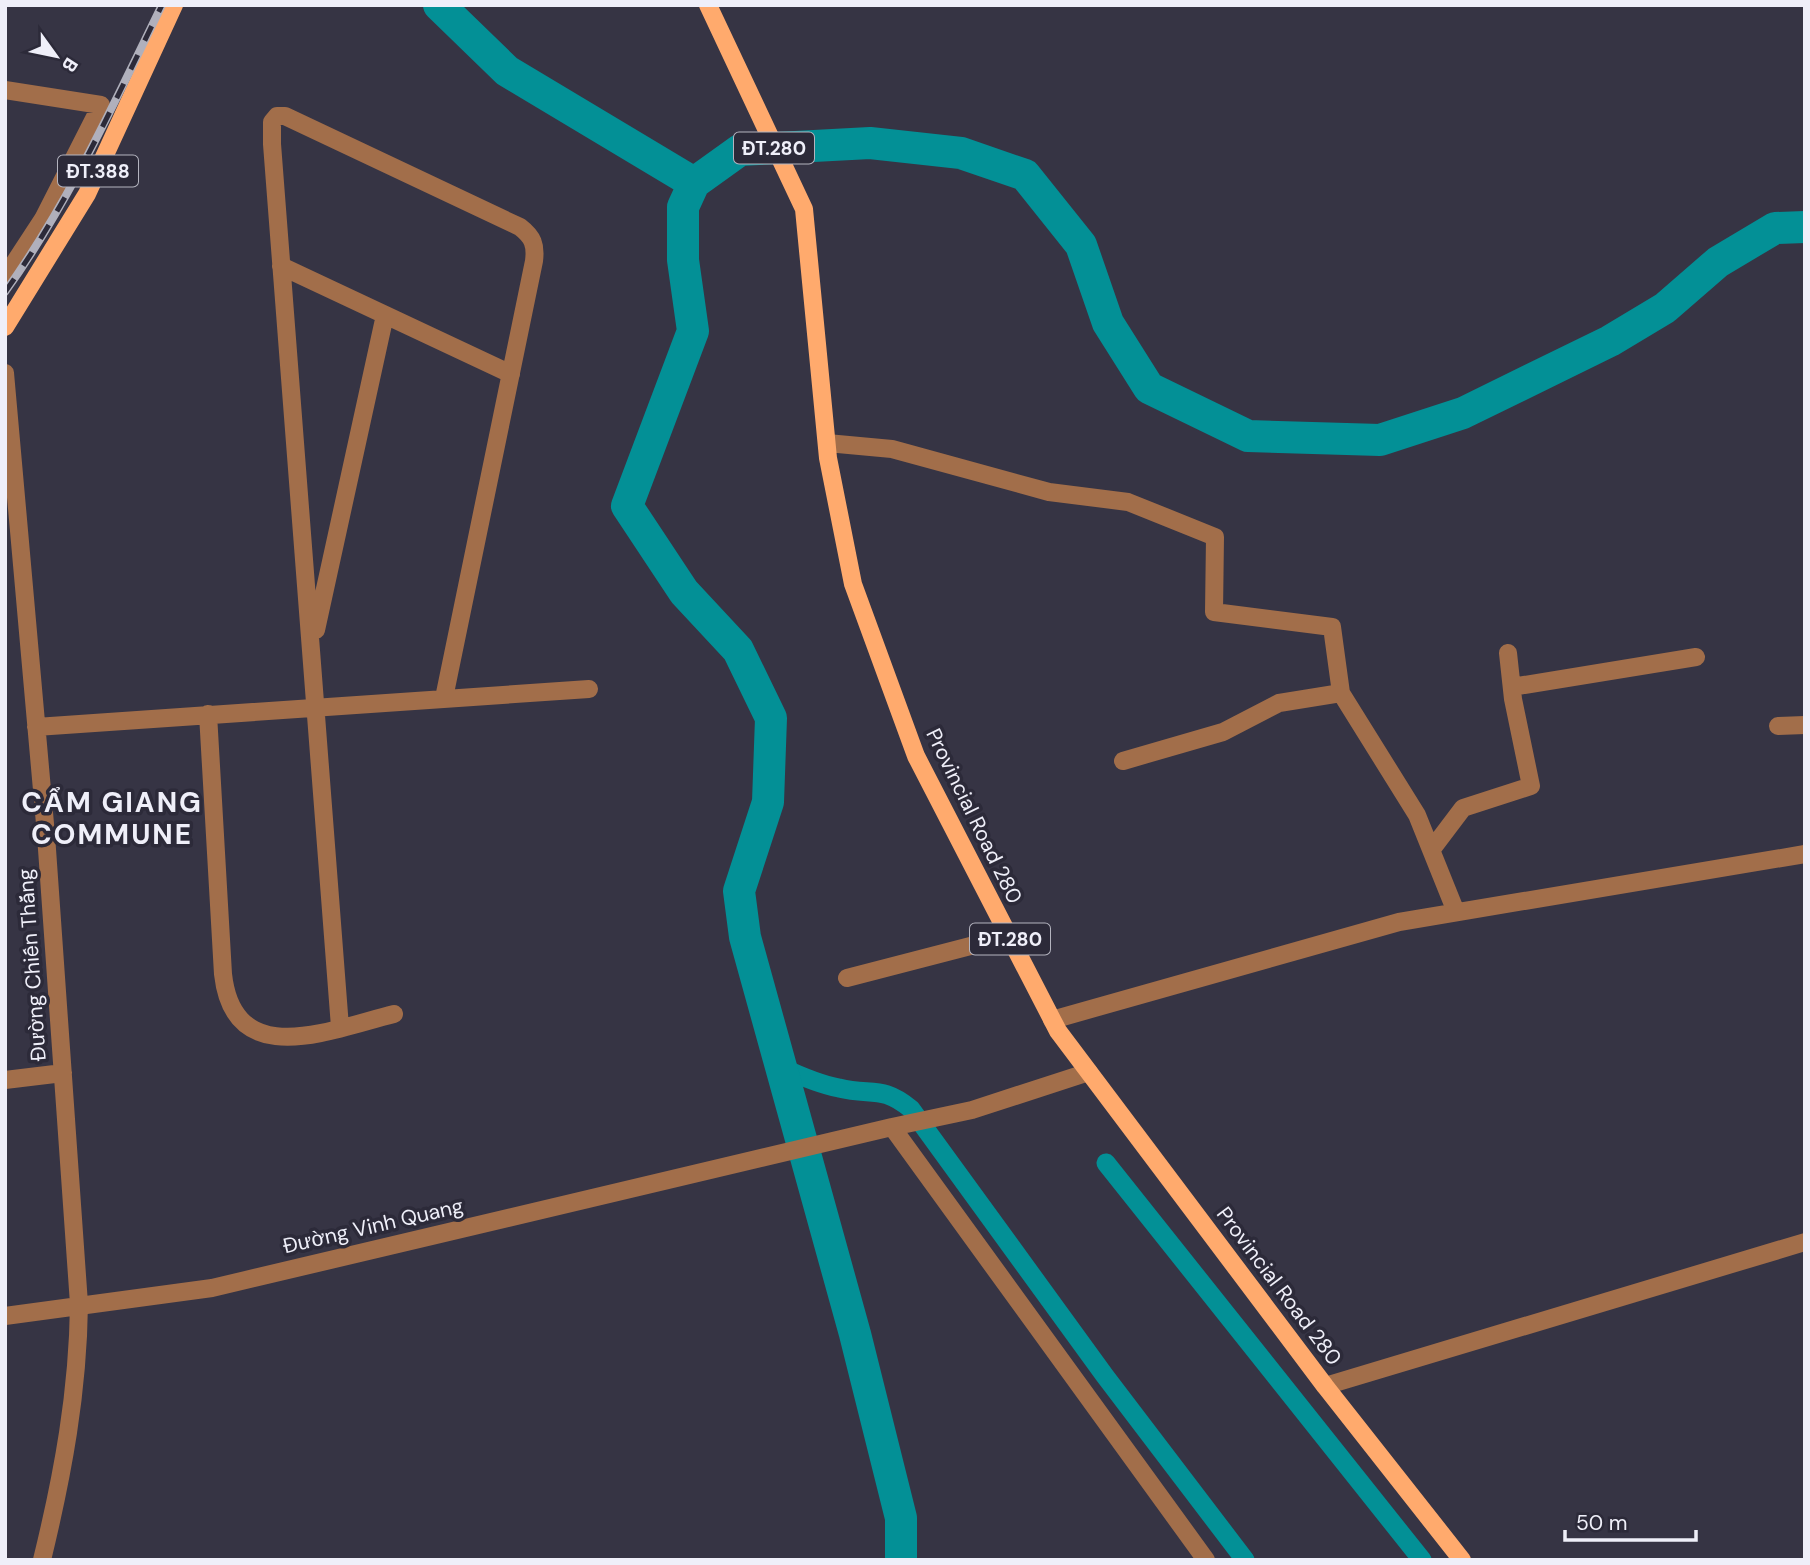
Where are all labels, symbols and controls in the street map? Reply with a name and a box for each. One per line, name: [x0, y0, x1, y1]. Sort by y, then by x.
north arrow: [21, 21, 91, 91]
text: B: [56, 53, 84, 77]
road number: ĐT.280: [734, 132, 814, 164]
road number: ĐT.388: [58, 155, 138, 186]
street label: Provincial Road 280: [919, 724, 1029, 908]
district label: CẨM GIANG COMMUNE: [21, 784, 203, 853]
street label: Đường Chiến Thắng: [11, 868, 53, 1062]
road number: ĐT.280: [970, 923, 1050, 954]
street label: Đường Vinh Quang: [280, 1192, 466, 1260]
street label: Provincial Road 280: [1210, 1201, 1348, 1371]
scale bar: [1565, 1498, 1696, 1542]
text: 50 m: [1576, 1509, 1627, 1537]

